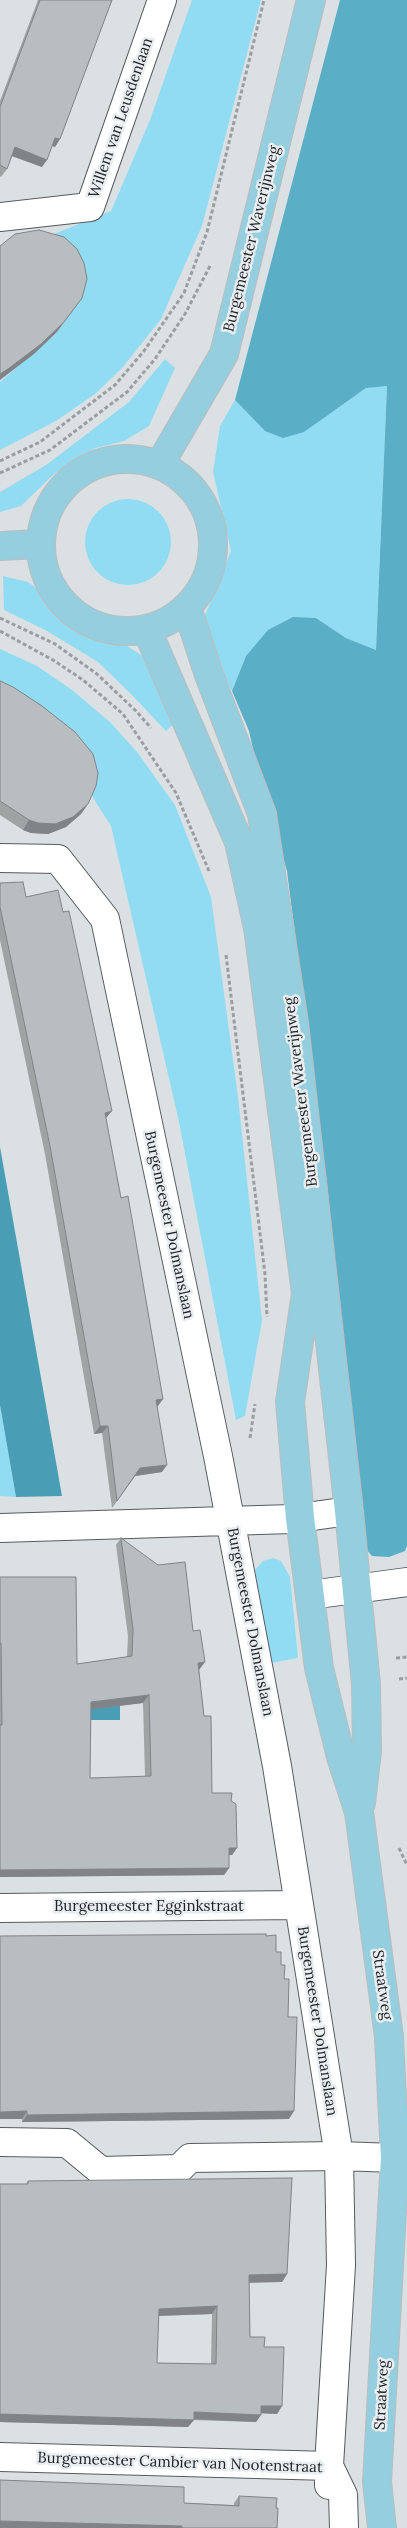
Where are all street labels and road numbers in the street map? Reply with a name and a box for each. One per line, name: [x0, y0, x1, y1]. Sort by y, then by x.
street label: Willem van Leusdenlaan: [85, 35, 157, 201]
street label: Burgemeester Waverijnweg: [220, 144, 284, 334]
street label: Burgemeester Waverijnweg: [280, 996, 322, 1188]
street label: Burgemeester Dolmanslaan: [140, 1129, 198, 1321]
street label: Burgemeester Dolmanslaan: [223, 1526, 277, 1718]
street label: Burgemeester Egginkstraat: [54, 1898, 244, 1916]
street label: Burgemeester Dolmanslaan: [293, 1925, 341, 2117]
street label: Straatweg: [368, 1949, 396, 2021]
street label: Straatweg: [371, 2359, 393, 2431]
street label: Burgemeester Cambier van Nootenstraat: [37, 2449, 323, 2477]

